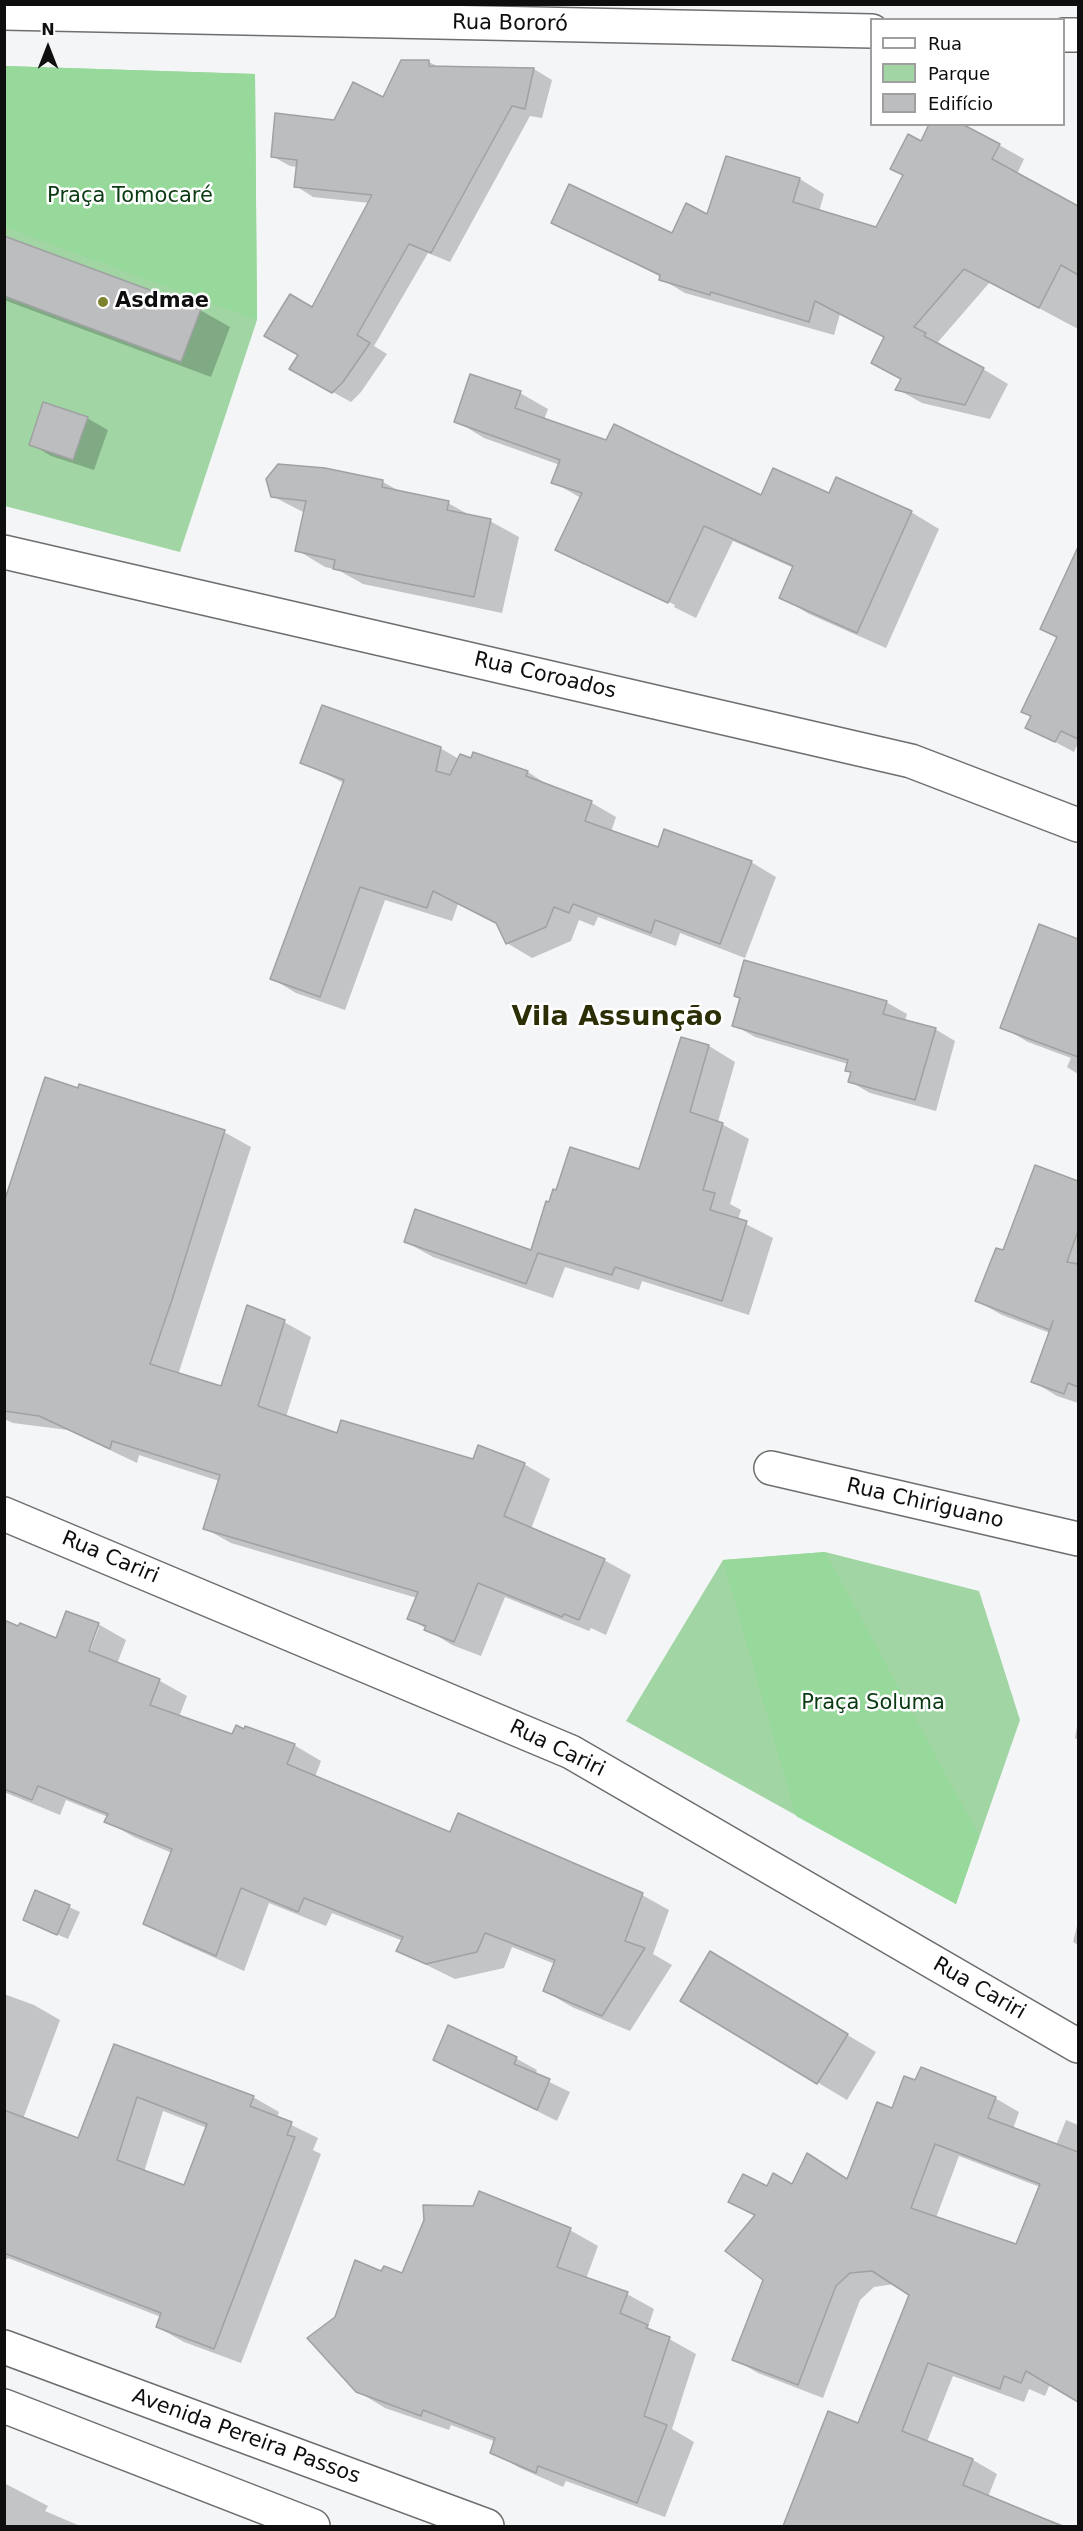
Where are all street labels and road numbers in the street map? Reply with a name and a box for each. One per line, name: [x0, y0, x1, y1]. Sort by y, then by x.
street label: Rua Bororó: [452, 10, 568, 38]
street label: Rua Coroados: [472, 647, 618, 705]
street label: Rua Chiriguano: [844, 1474, 1006, 1534]
street label: Rua Cariri: [58, 1526, 162, 1590]
street label: Rua Cariri: [505, 1715, 609, 1783]
street label: Rua Cariri: [928, 1952, 1030, 2026]
street label: Avenida Pereira Passos: [129, 2384, 363, 2490]

